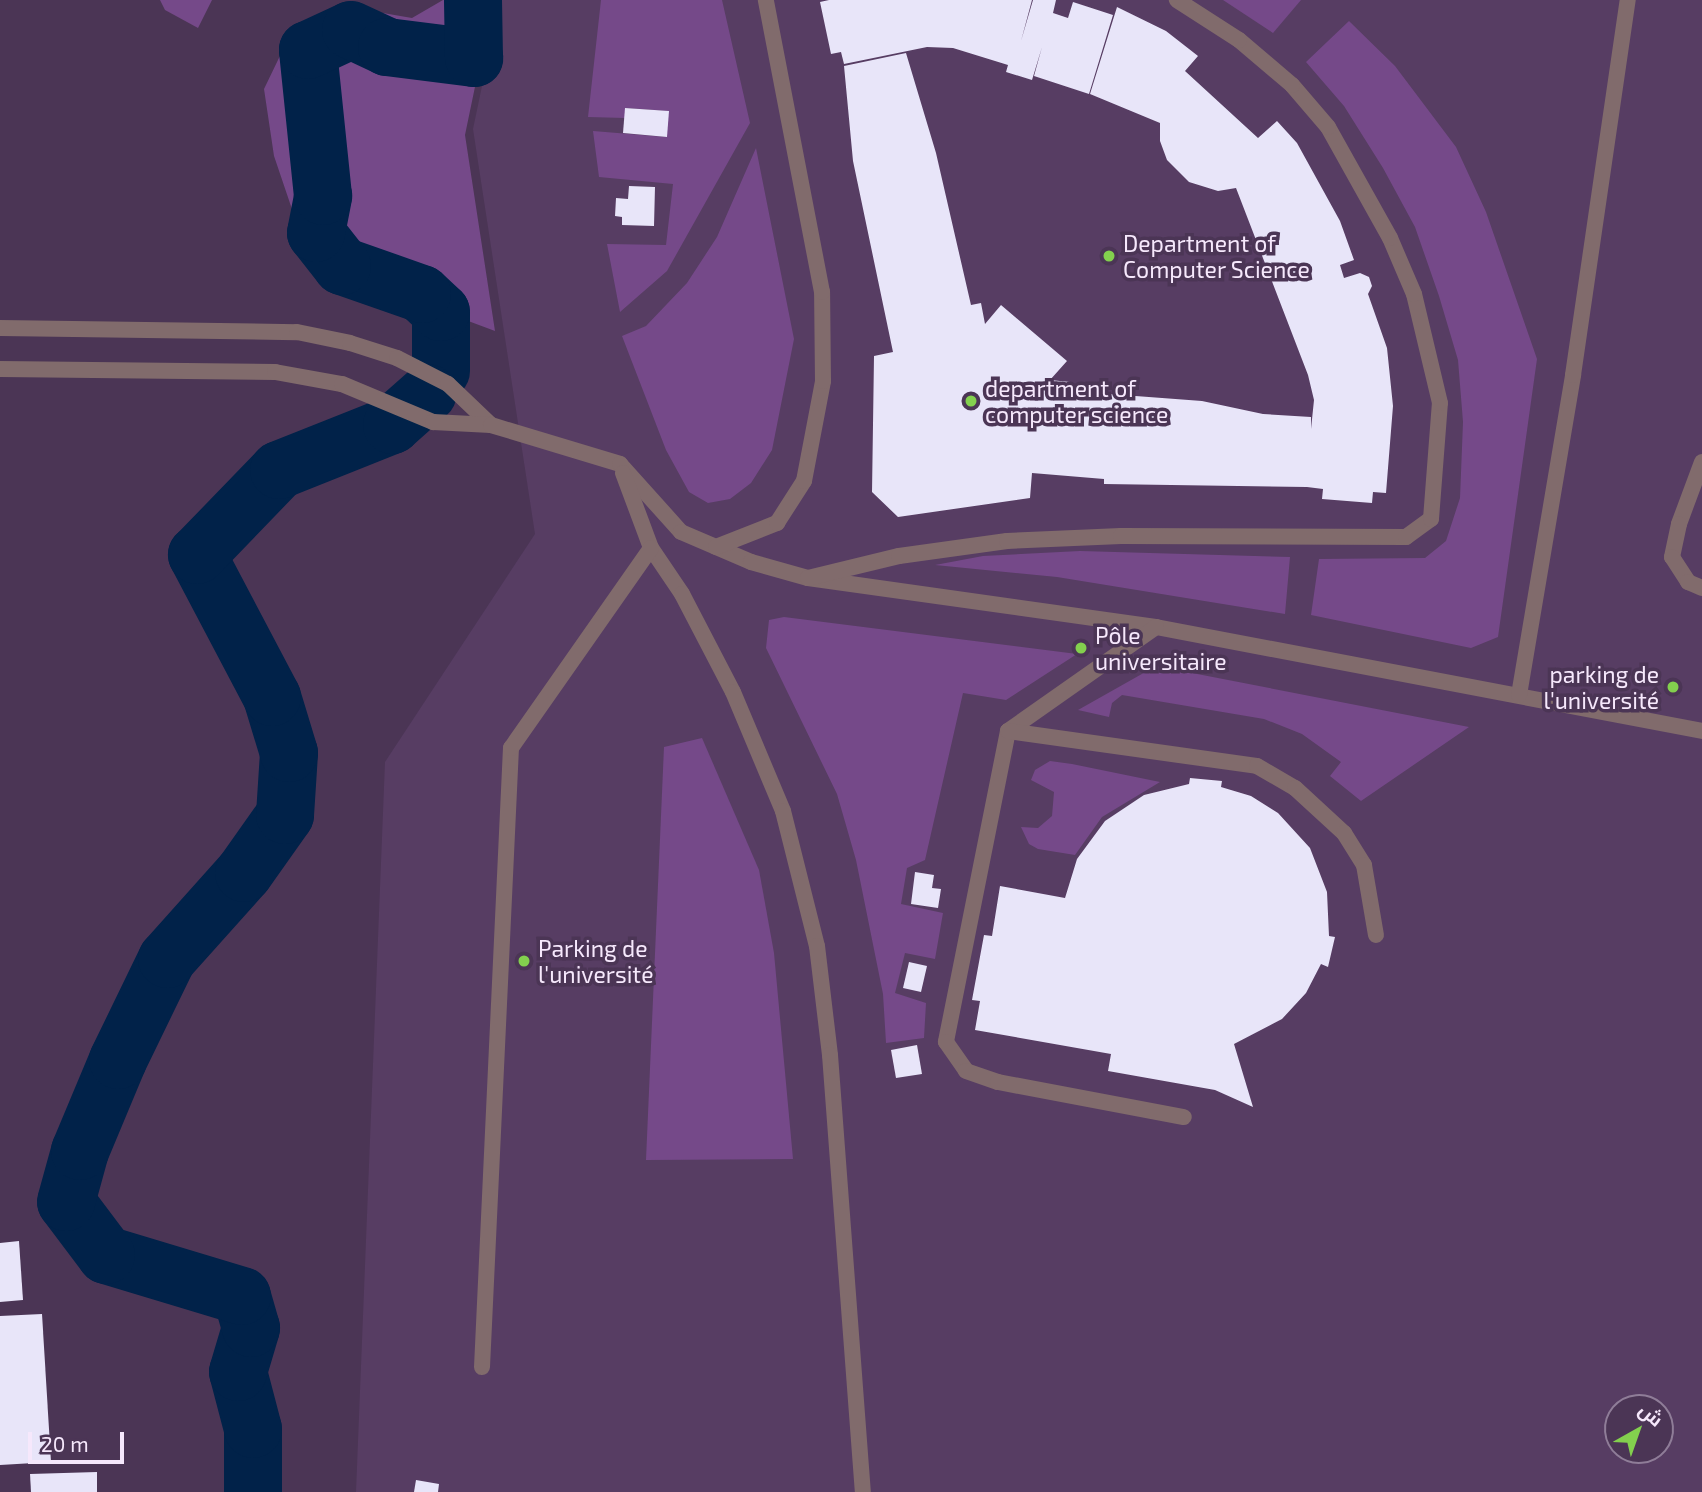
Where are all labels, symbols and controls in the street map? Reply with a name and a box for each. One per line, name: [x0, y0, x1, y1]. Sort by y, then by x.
place label: Department of Computer Science: [1123, 229, 1310, 283]
marker: Department of Computer Science: [1101, 248, 1117, 264]
place label: department of computer science: [985, 374, 1169, 428]
marker: department of computer science: [963, 393, 979, 409]
place label: Pôle universitaire: [1095, 621, 1227, 675]
marker: Pôle universitaire: [1073, 640, 1089, 656]
place label: parking de l'université: [1544, 660, 1659, 714]
marker: parking de l'université: [1665, 679, 1681, 695]
place label: Parking de l'université: [538, 934, 653, 988]
marker: Parking de l'université: [516, 953, 532, 969]
north arrow: [1604, 1394, 1674, 1464]
text: ش: [1635, 1397, 1668, 1431]
scale bar: [32, 1418, 128, 1462]
text: 20 m: [41, 1431, 89, 1456]

